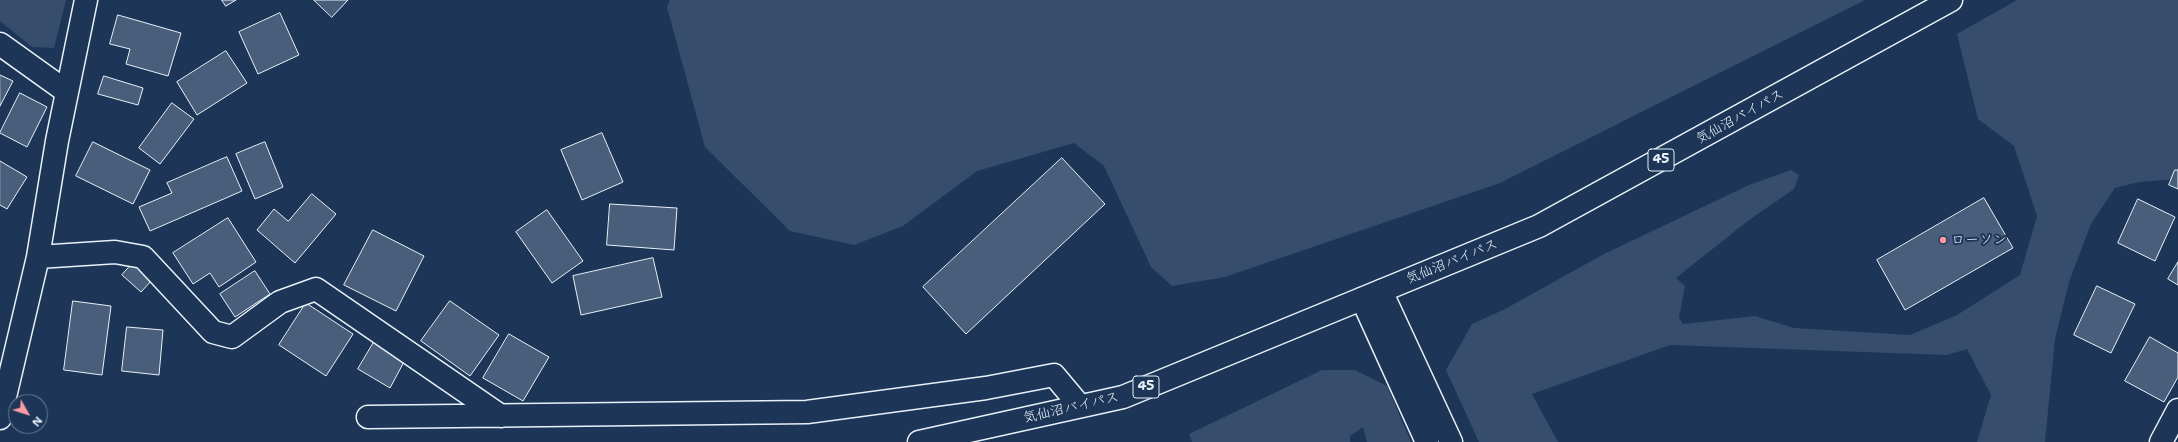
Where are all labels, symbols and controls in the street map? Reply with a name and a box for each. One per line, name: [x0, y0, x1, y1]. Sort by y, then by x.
street label: 気仙沼バイパス: [1693, 86, 1787, 148]
road number: 45: [1648, 149, 1674, 171]
place label: ローソン: [1951, 232, 2007, 248]
marker: ローソン: [1938, 235, 1948, 245]
street label: 気仙沼バイパス: [1403, 236, 1501, 288]
road number: 45: [1133, 376, 1159, 398]
street label: 気仙沼バイパス: [1021, 389, 1121, 427]
north arrow: [8, 394, 48, 434]
text: N: [28, 413, 46, 429]

